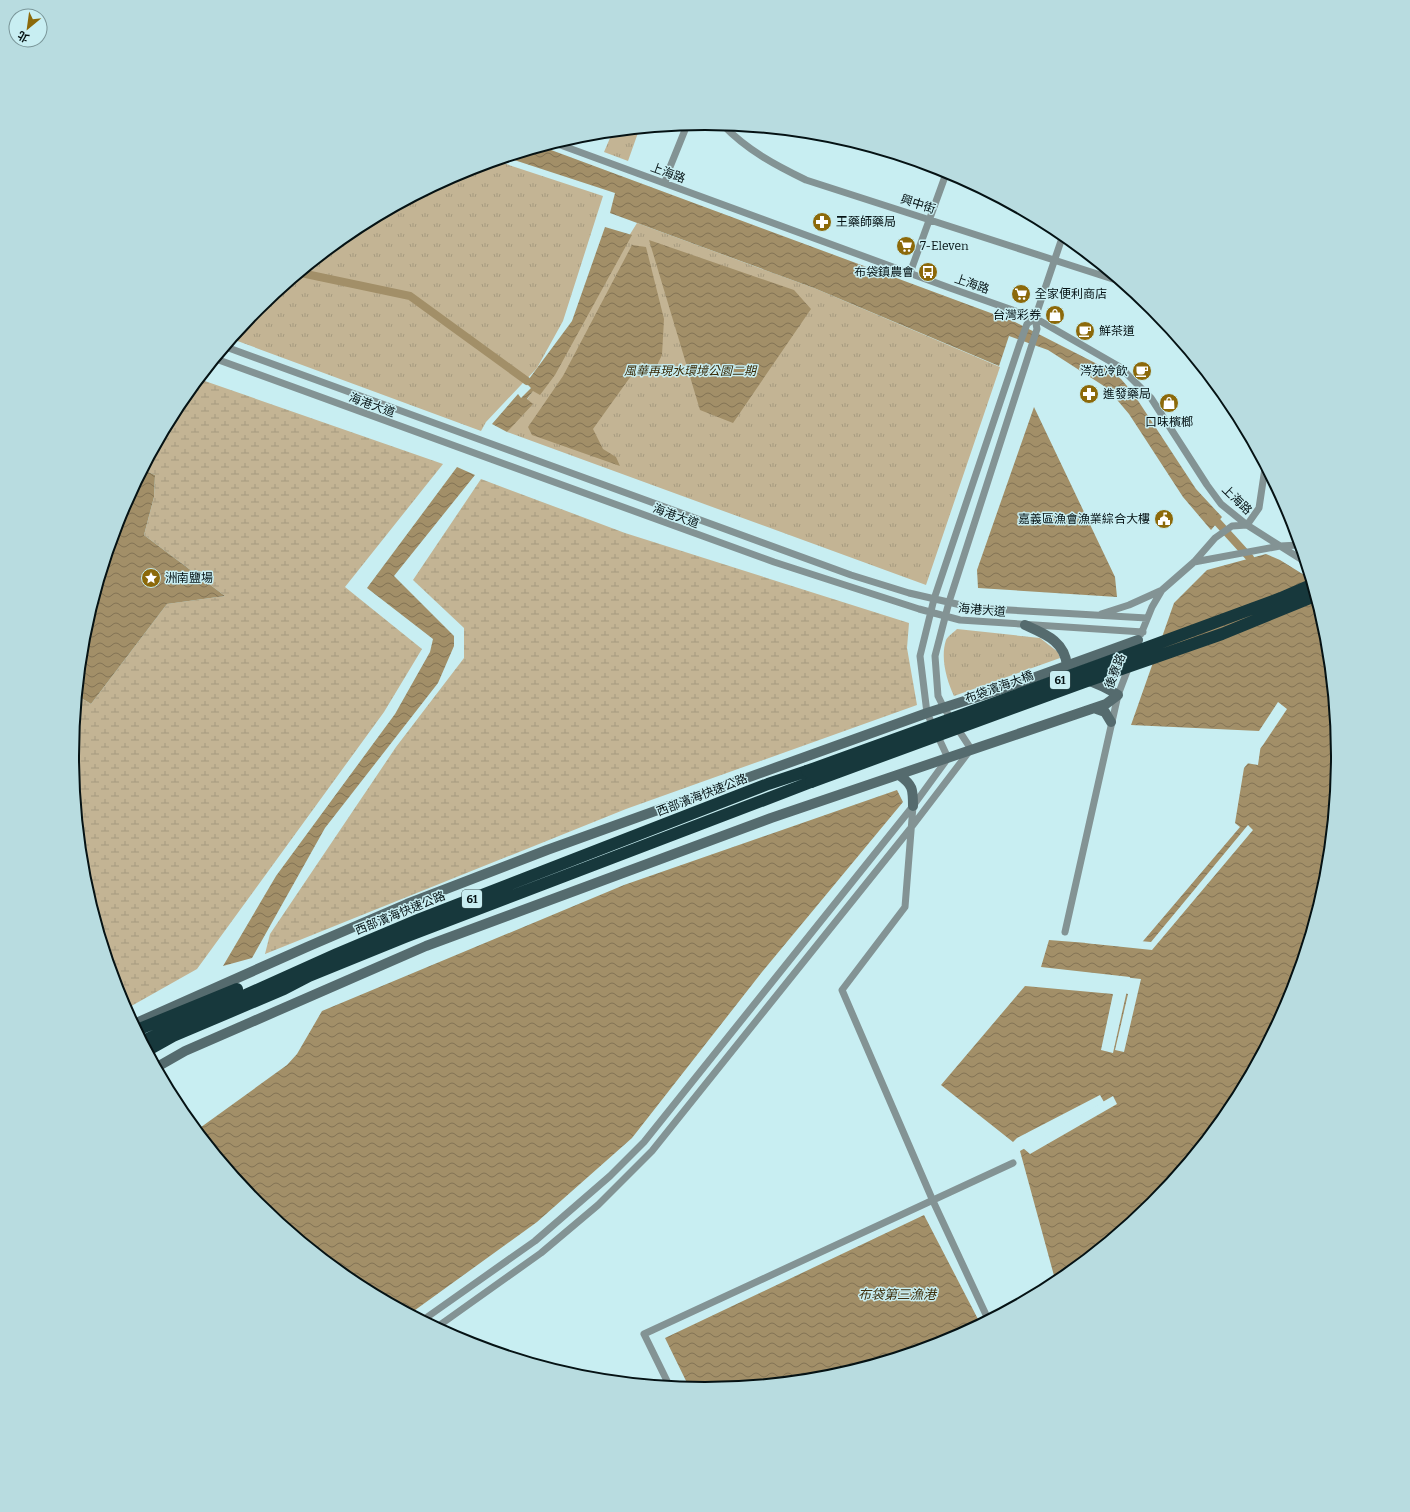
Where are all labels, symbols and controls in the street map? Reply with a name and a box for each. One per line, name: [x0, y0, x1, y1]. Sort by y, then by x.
north arrow: [8, 8, 48, 48]
text: 北: [15, 28, 31, 45]
street label: 上海路: [649, 160, 687, 186]
street label: 興中街: [899, 192, 937, 216]
pharmacy icon: 王藥師藥局: [811, 211, 833, 233]
place label: 王藥師藥局: [836, 215, 896, 229]
supermarket icon: 7-Eleven: [895, 235, 917, 257]
place label: 7-Eleven: [920, 239, 969, 253]
bus stop icon: 布袋鎮農會: [917, 261, 939, 283]
place label: 布袋鎮農會: [854, 265, 914, 279]
street label: 上海路: [953, 272, 991, 296]
supermarket icon: 全家便利商店: [1010, 283, 1032, 305]
place label: 全家便利商店: [1035, 287, 1107, 301]
shop icon: 台灣彩券: [1044, 304, 1066, 326]
place label: 台灣彩券: [993, 308, 1041, 322]
cafe icon: 鮮茶道: [1074, 320, 1096, 342]
place label: 鮮茶道: [1099, 324, 1135, 338]
cafe icon: 涔苑冷飲: [1131, 360, 1153, 382]
park label: 風華再現水環境公園二期: [624, 364, 758, 378]
place label: 涔苑冷飲: [1080, 364, 1128, 378]
pharmacy icon: 進發藥局: [1078, 383, 1100, 405]
place label: 進發藥局: [1103, 387, 1151, 401]
street label: 海港大道: [347, 390, 397, 420]
shop icon: 口味檳榔: [1158, 392, 1180, 414]
place label: 口味檳榔: [1145, 415, 1193, 429]
street label: 上海路: [1219, 482, 1255, 518]
street label: 海港大道: [651, 501, 701, 531]
public building icon: 嘉義區漁會漁業綜合大樓: [1153, 508, 1175, 530]
place label: 嘉義區漁會漁業綜合大樓: [1018, 512, 1150, 526]
place icon: 洲南鹽場: [140, 567, 162, 589]
place label: 洲南鹽場: [165, 571, 213, 585]
street label: 海港大道: [957, 601, 1007, 619]
street label: 後寮路: [1102, 652, 1128, 690]
street label: 布袋濱海大橋: [963, 668, 1035, 706]
road number: 61: [1050, 671, 1070, 689]
street label: 西部濱海快速公路: [655, 771, 749, 819]
street label: 西部濱海快速公路: [353, 889, 447, 937]
road number: 61: [462, 890, 482, 908]
water label: 布袋第三漁港: [858, 1287, 938, 1302]

